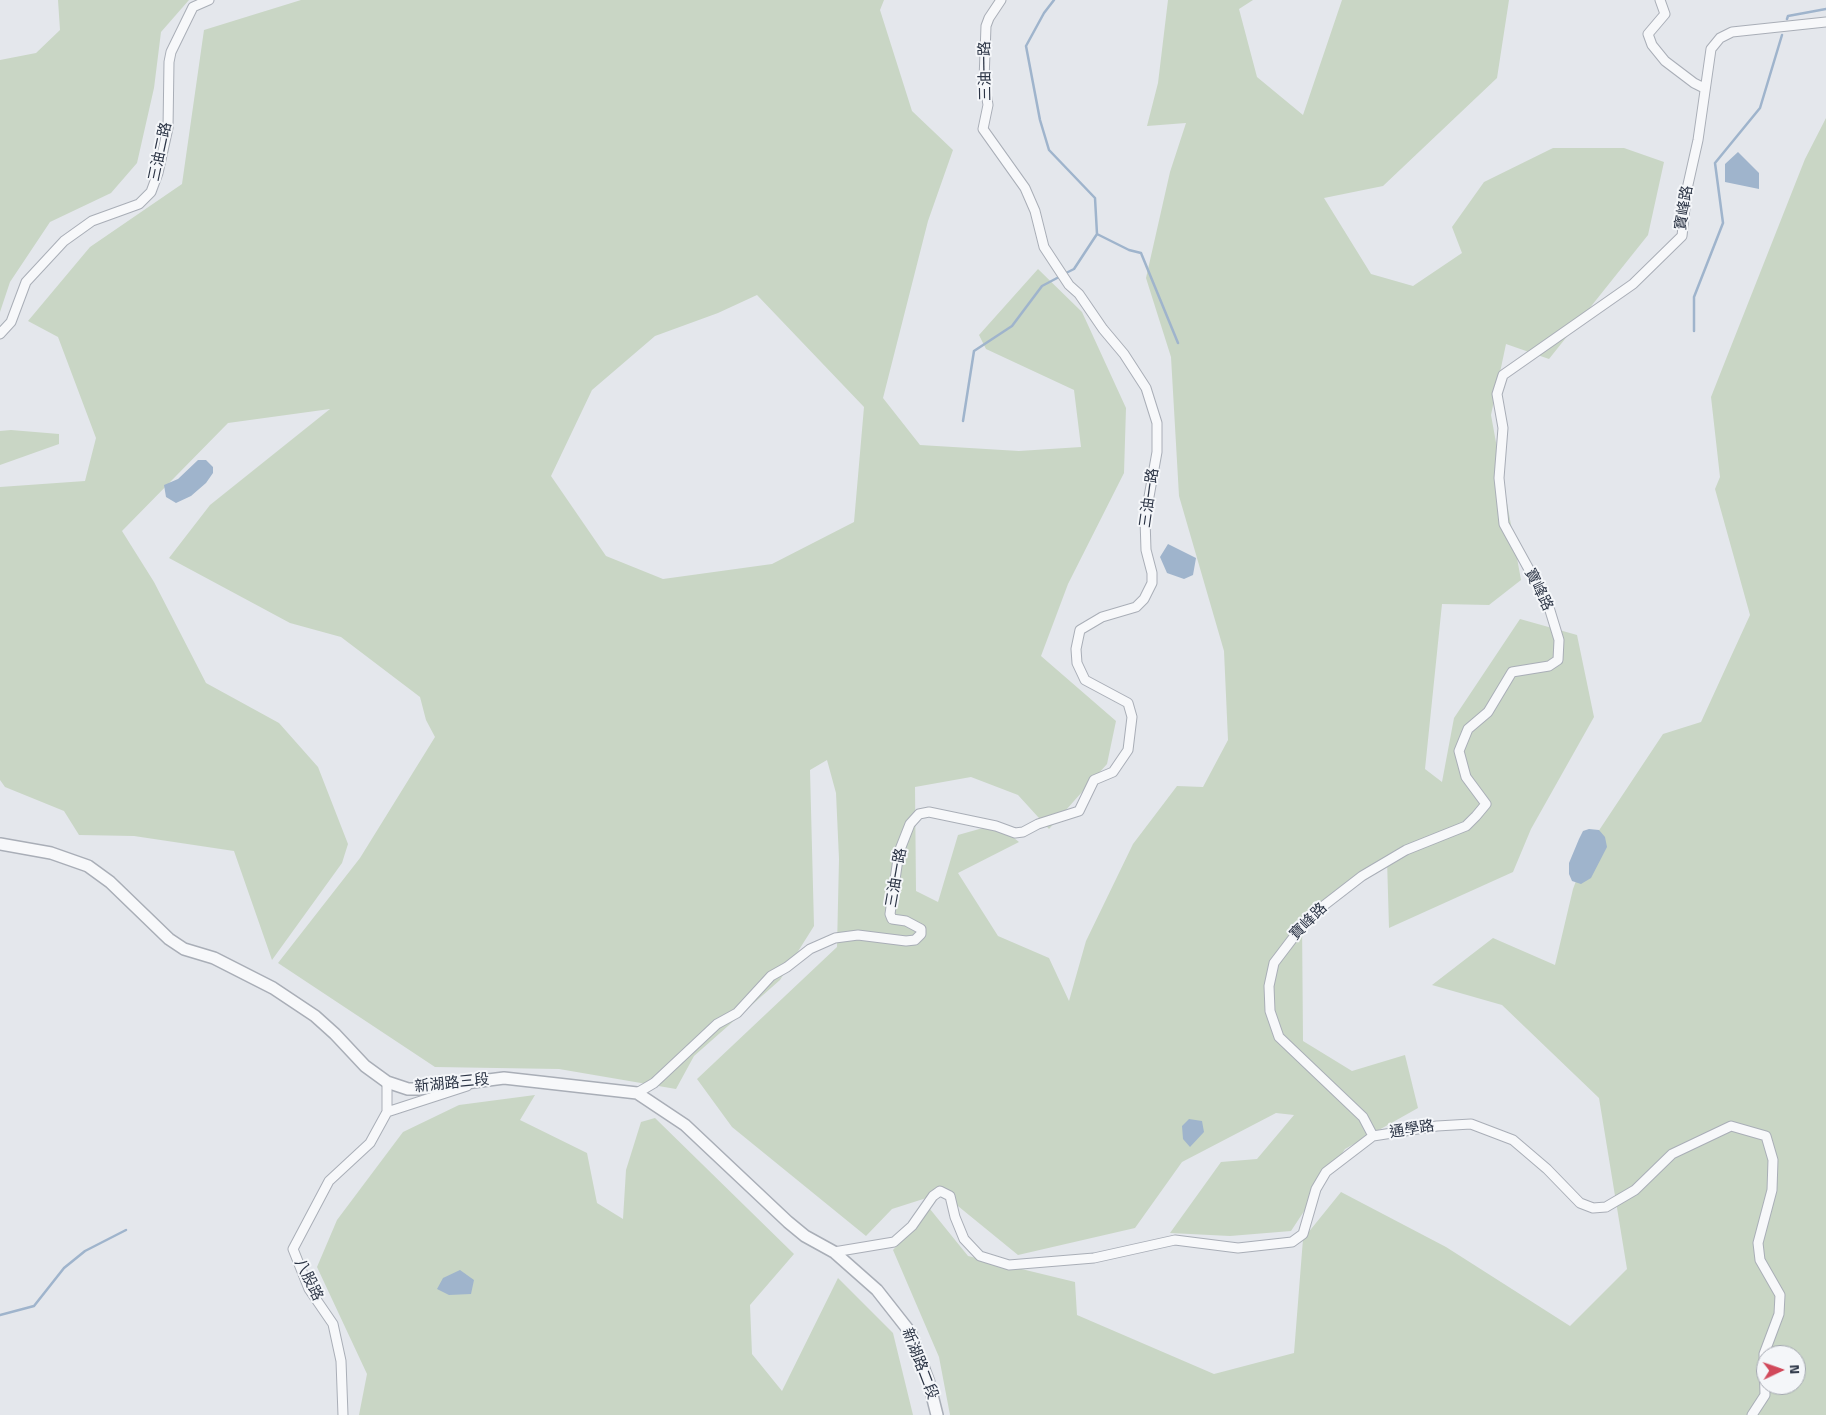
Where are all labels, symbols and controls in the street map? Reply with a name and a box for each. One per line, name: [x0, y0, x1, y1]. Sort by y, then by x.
street label: 三油一路: [976, 41, 996, 101]
street label: 三油二路: [146, 121, 176, 183]
street label: 寶峰路: [1673, 184, 1697, 232]
street label: 三油一路: [1137, 467, 1163, 529]
street label: 寶峰路: [1520, 566, 1556, 614]
street label: 三油一路: [883, 847, 911, 909]
street label: 寶峰路: [1287, 900, 1331, 944]
street label: 新湖路三段: [414, 1071, 490, 1097]
street label: 通學路: [1388, 1118, 1436, 1142]
street label: 八股路: [290, 1256, 326, 1304]
street label: 新湖路二段: [897, 1326, 941, 1402]
north arrow: [1756, 1345, 1806, 1395]
text: N: [1785, 1364, 1806, 1375]

